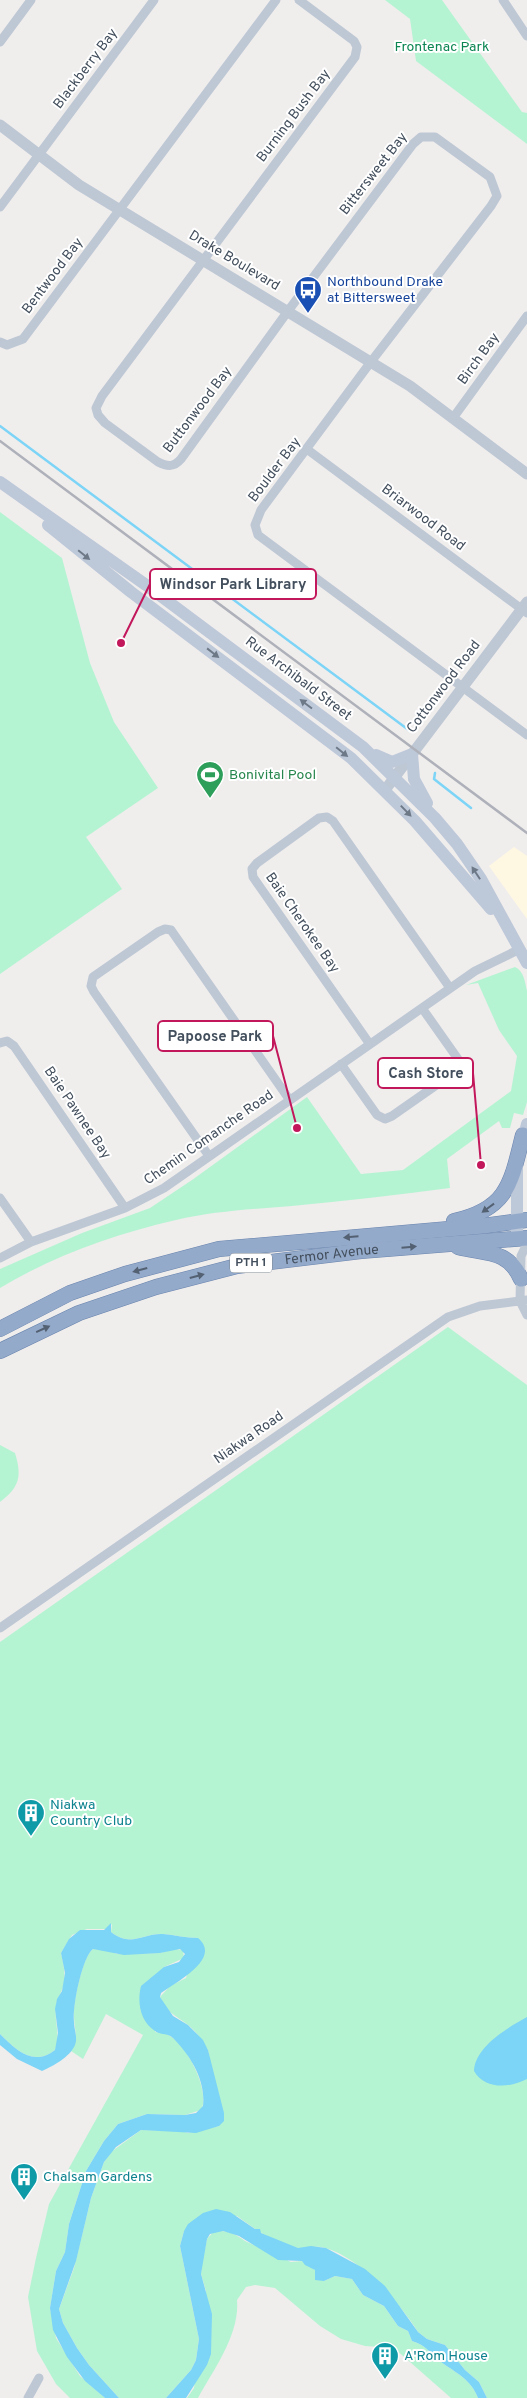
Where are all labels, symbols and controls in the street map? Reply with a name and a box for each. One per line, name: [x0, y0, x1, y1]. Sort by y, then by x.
street label: Blackberry Bay: [50, 25, 122, 113]
park label: Frontenac Park: [395, 39, 489, 56]
street label: Burning Bush Bay: [253, 66, 335, 166]
street label: Bittersweet Bay: [336, 129, 412, 219]
street label: Drake Boulevard: [185, 227, 283, 295]
street label: Bentwood Bay: [19, 235, 87, 317]
place label: Northbound Drake at Bittersweet: [327, 274, 443, 307]
bus stop icon: Northbound Drake at Bittersweet: [293, 275, 323, 314]
street label: Birch Bay: [454, 330, 504, 388]
street label: Buttonwood Bay: [160, 363, 236, 457]
street label: Boulder Bay: [245, 434, 305, 506]
street label: Briarwood Road: [378, 481, 468, 555]
one-way arrow: [77, 549, 90, 560]
callout: Windsor Park Library: [150, 569, 316, 599]
text: Windsor Park Library: [160, 576, 307, 595]
street label: Rue Archibald Street: [241, 633, 355, 725]
street label: Cottonwood Road: [404, 637, 484, 737]
one-way arrow: [206, 648, 220, 658]
one-way arrow: [300, 699, 313, 710]
one-way arrow: [336, 746, 349, 757]
sports icon: Bonivital Pool: [195, 760, 225, 799]
place label: Bonivital Pool: [229, 767, 316, 784]
one-way arrow: [400, 805, 412, 817]
one-way arrow: [472, 866, 481, 880]
street label: Baie Cherokee Bay: [261, 870, 343, 976]
callout: Papoose Park: [158, 1021, 273, 1051]
text: Papoose Park: [168, 1028, 262, 1047]
callout: Cash Store: [378, 1058, 473, 1088]
street label: Baie Pawnee Bay: [40, 1064, 114, 1162]
text: Cash Store: [388, 1065, 464, 1084]
street label: Chemin Comanche Road: [141, 1087, 277, 1189]
one-way arrow: [481, 1203, 495, 1213]
one-way arrow: [343, 1233, 359, 1241]
street label: Fermor Avenue: [284, 1241, 379, 1269]
one-way arrow: [402, 1242, 418, 1250]
road number: PTH 1: [230, 1254, 272, 1272]
one-way arrow: [132, 1266, 147, 1274]
one-way arrow: [189, 1272, 204, 1280]
one-way arrow: [36, 1325, 50, 1333]
street label: Niakwa Road: [211, 1408, 287, 1468]
place label: Niakwa Country Club: [50, 1797, 132, 1830]
building icon: Niakwa Country Club: [16, 1798, 46, 1837]
building icon: Chalsam Gardens: [9, 2162, 39, 2201]
place label: Chalsam Gardens: [43, 2169, 152, 2186]
building icon: A'Rom House: [370, 2341, 400, 2380]
place label: A'Rom House: [404, 2348, 488, 2365]

